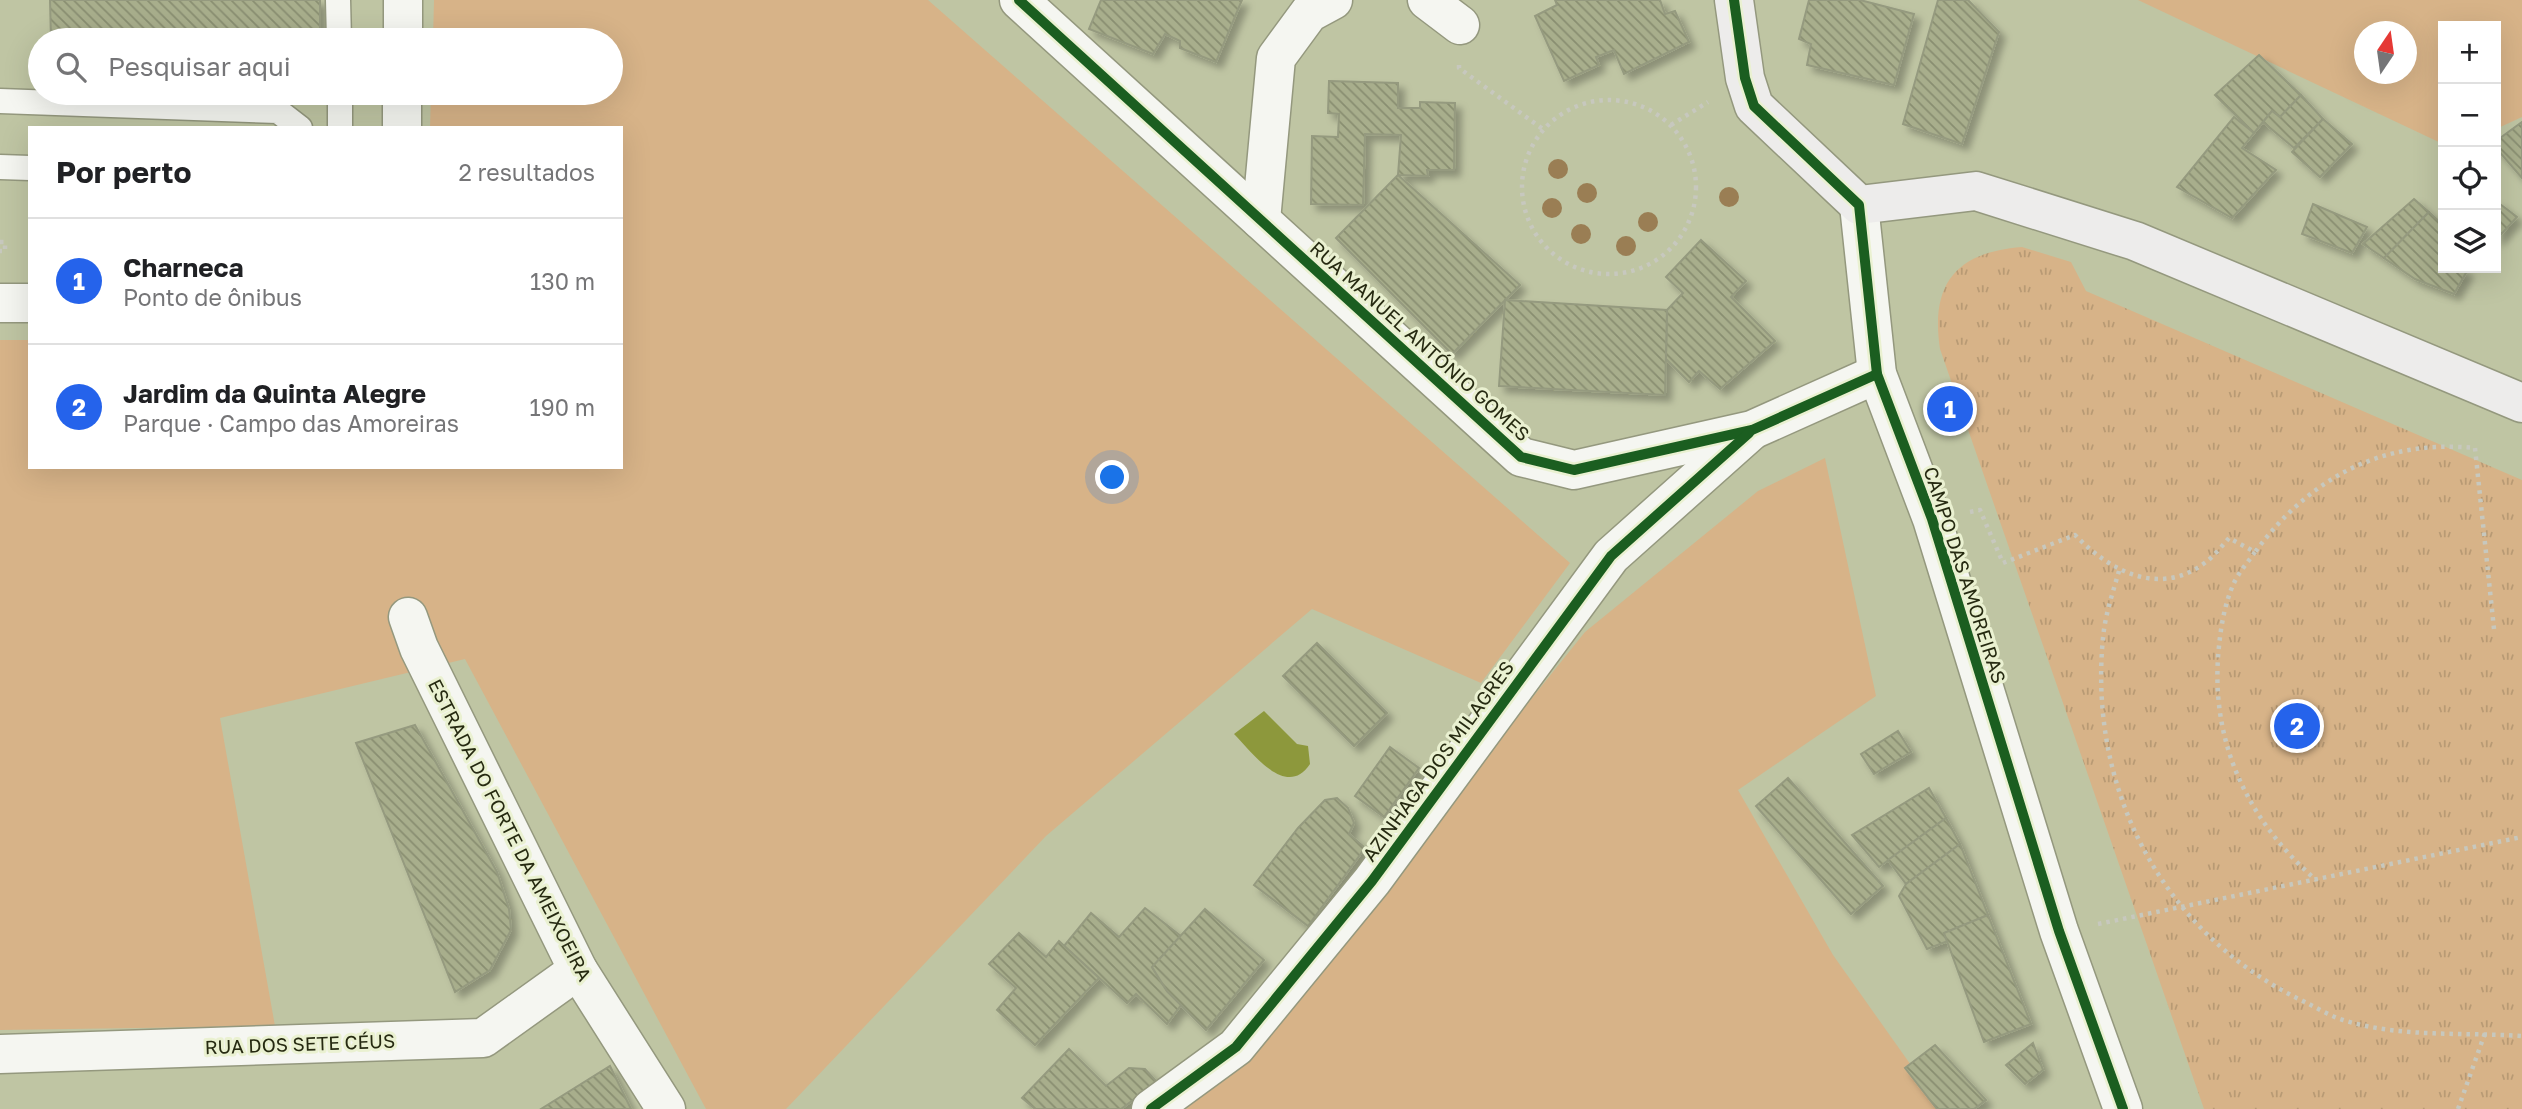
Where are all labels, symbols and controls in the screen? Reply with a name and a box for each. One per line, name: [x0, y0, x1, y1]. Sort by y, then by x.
north arrow: [2354, 21, 2417, 84]
map controls: [2438, 21, 2501, 273]
button: +: [2438, 21, 2501, 84]
search box: [28, 28, 623, 105]
icon: search: [52, 48, 90, 86]
text: Pesquisar aqui: [108, 51, 291, 82]
button: −: [2438, 84, 2501, 147]
button: locate: [2438, 147, 2501, 210]
text: Por perto: [56, 154, 191, 190]
text: 2 resultados: [458, 158, 595, 186]
button: layers: [2438, 210, 2501, 273]
street label: RUA MANUEL ANTÓNIO GOMES: [1306, 236, 1535, 445]
text: Charneca: [123, 252, 244, 283]
text: 1: [73, 267, 85, 295]
text: 130 m: [530, 267, 595, 295]
text: Ponto de ônibus: [123, 283, 302, 311]
text: Jardim da Quinta Alegre: [123, 378, 426, 409]
pin: 1: [1927, 383, 1973, 435]
text: 2: [72, 393, 86, 421]
text: 190 m: [530, 393, 595, 421]
text: Parque · Campo das Amoreiras: [123, 409, 459, 437]
your location: [1095, 460, 1129, 494]
street label: CAMPO DAS AMOREIRAS: [1920, 464, 2011, 686]
street label: AZINHAGA DOS MILAGRES: [1357, 656, 1518, 865]
street label: ESTRADA DO FORTE DA AMEIXOEIRA: [424, 675, 597, 985]
pin: 2: [2274, 700, 2320, 752]
street label: RUA DOS SETE CÉUS: [204, 1029, 396, 1058]

